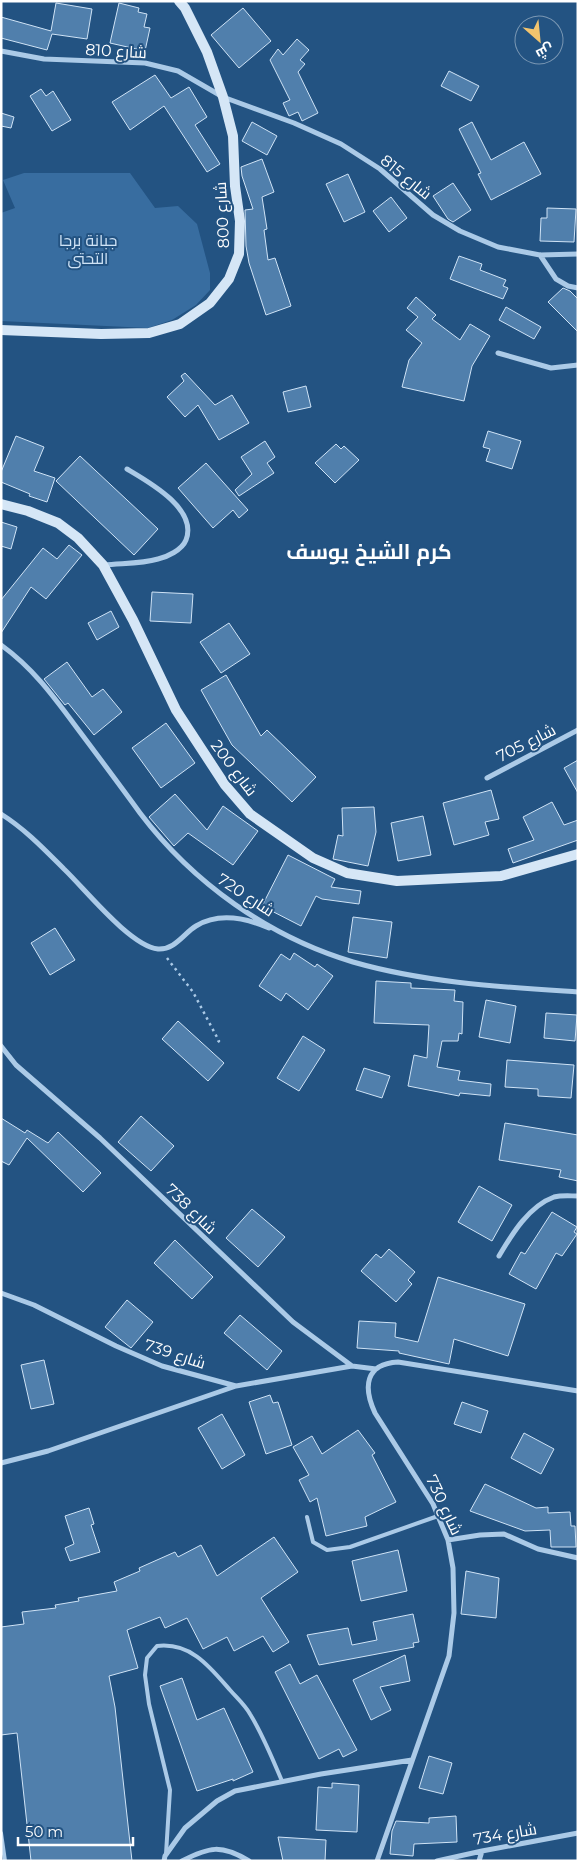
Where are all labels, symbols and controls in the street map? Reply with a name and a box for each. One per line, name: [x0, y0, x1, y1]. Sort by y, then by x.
north arrow: [514, 15, 564, 65]
text: ش: [533, 39, 557, 64]
street label: شارع 810: [85, 40, 147, 64]
street label: شارع 815: [375, 151, 435, 205]
street label: شارع 800: [211, 181, 235, 249]
park label: جبانة برجا التحتى: [59, 231, 117, 269]
district label: كرم الشيخ يوسف: [286, 539, 452, 566]
street label: شارع 705: [493, 720, 560, 768]
street label: شارع 200: [205, 736, 261, 801]
street label: شارع 720: [213, 870, 278, 922]
street label: شارع 738: [160, 1180, 221, 1239]
street label: شارع 739: [141, 1335, 208, 1375]
street label: شارع 730: [420, 1472, 466, 1539]
scale bar: [18, 1814, 132, 1846]
street label: شارع 734: [472, 1819, 539, 1851]
text: 50 m: [25, 1822, 63, 1841]

